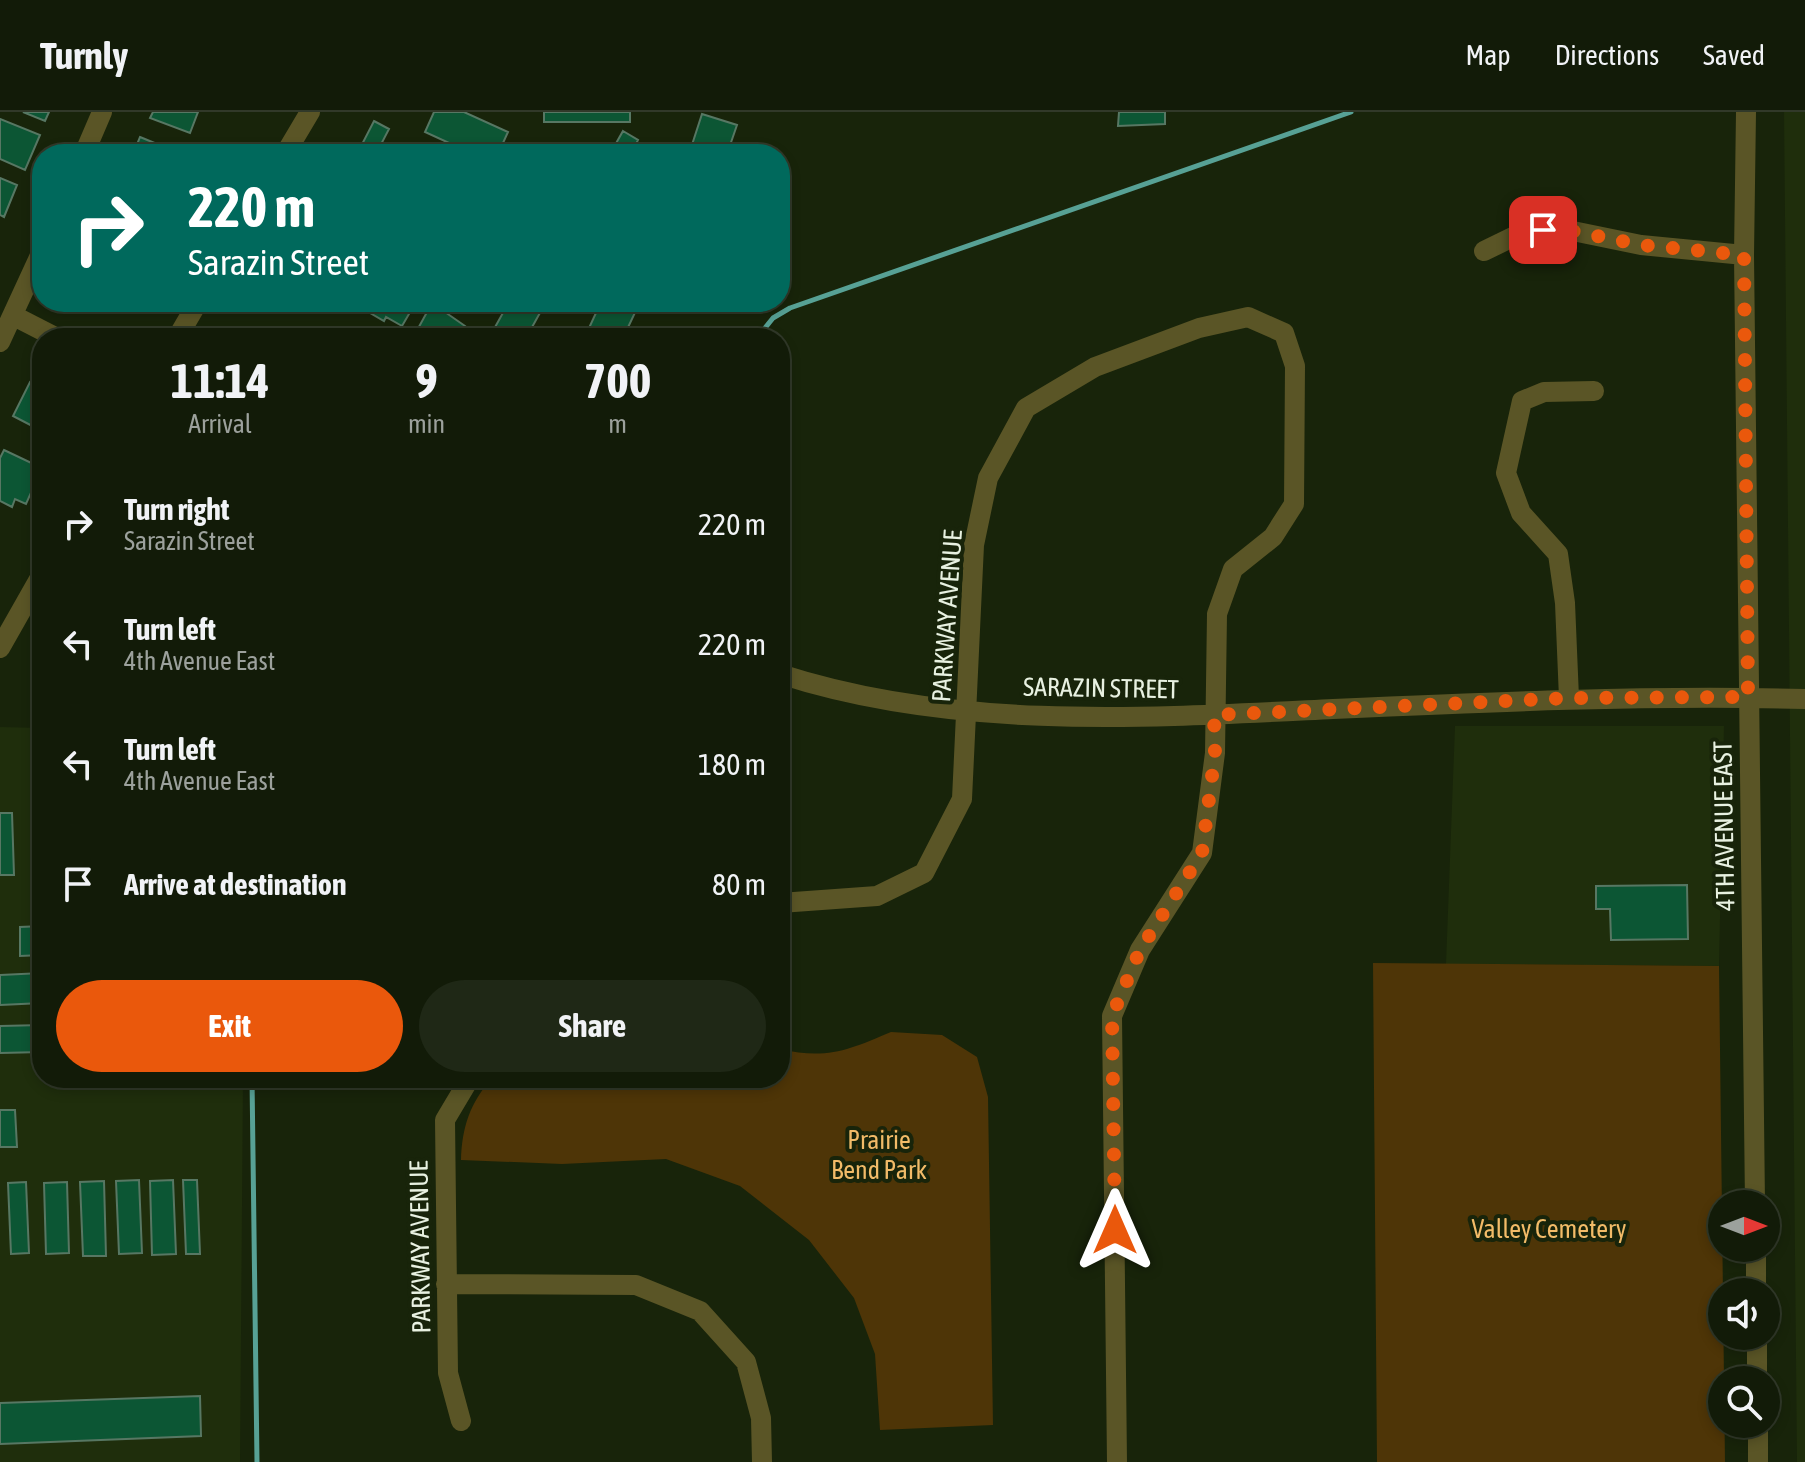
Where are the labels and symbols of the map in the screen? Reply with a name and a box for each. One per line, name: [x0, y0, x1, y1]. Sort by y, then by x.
pin: [1509, 196, 1577, 264]
street label: PARKWAY AVENUE: [926, 529, 968, 703]
street label: SARAZIN STREET: [1023, 672, 1180, 704]
street label: 4TH AVENUE EAST: [1708, 740, 1740, 911]
park label: Prairie Bend Park: [831, 1125, 927, 1185]
street label: PARKWAY AVENUE: [403, 1160, 437, 1334]
position arrow: [1073, 1188, 1157, 1272]
north arrow: [1708, 1190, 1780, 1262]
park label: Valley Cemetery: [1472, 1214, 1627, 1244]

